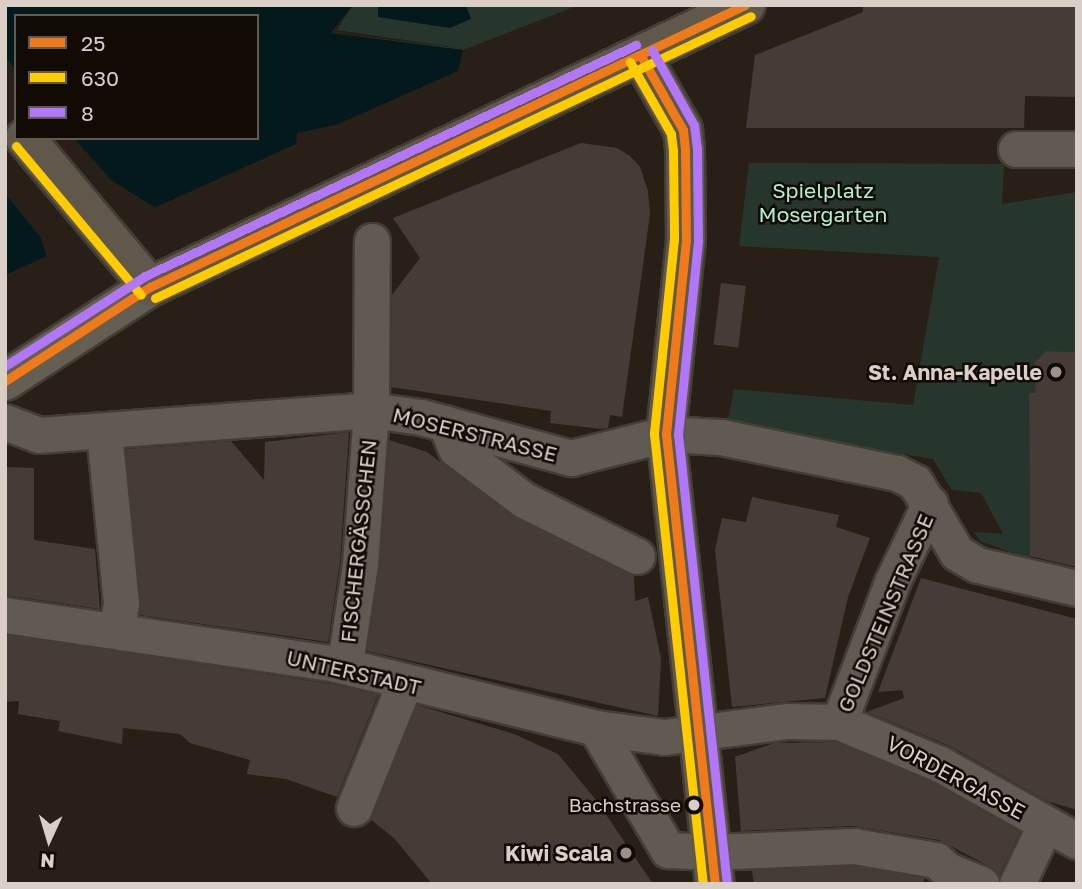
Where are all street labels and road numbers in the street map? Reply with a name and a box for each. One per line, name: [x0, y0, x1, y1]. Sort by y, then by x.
street label: MOSERSTRASSE: [390, 401, 560, 467]
street label: FISCHERGÄSSCHEN: [335, 438, 381, 644]
street label: GOLDSTEINSTRASSE: [832, 510, 938, 716]
street label: UNTERSTADT: [284, 644, 424, 700]
street label: VORDERGASSE: [882, 730, 1030, 824]

